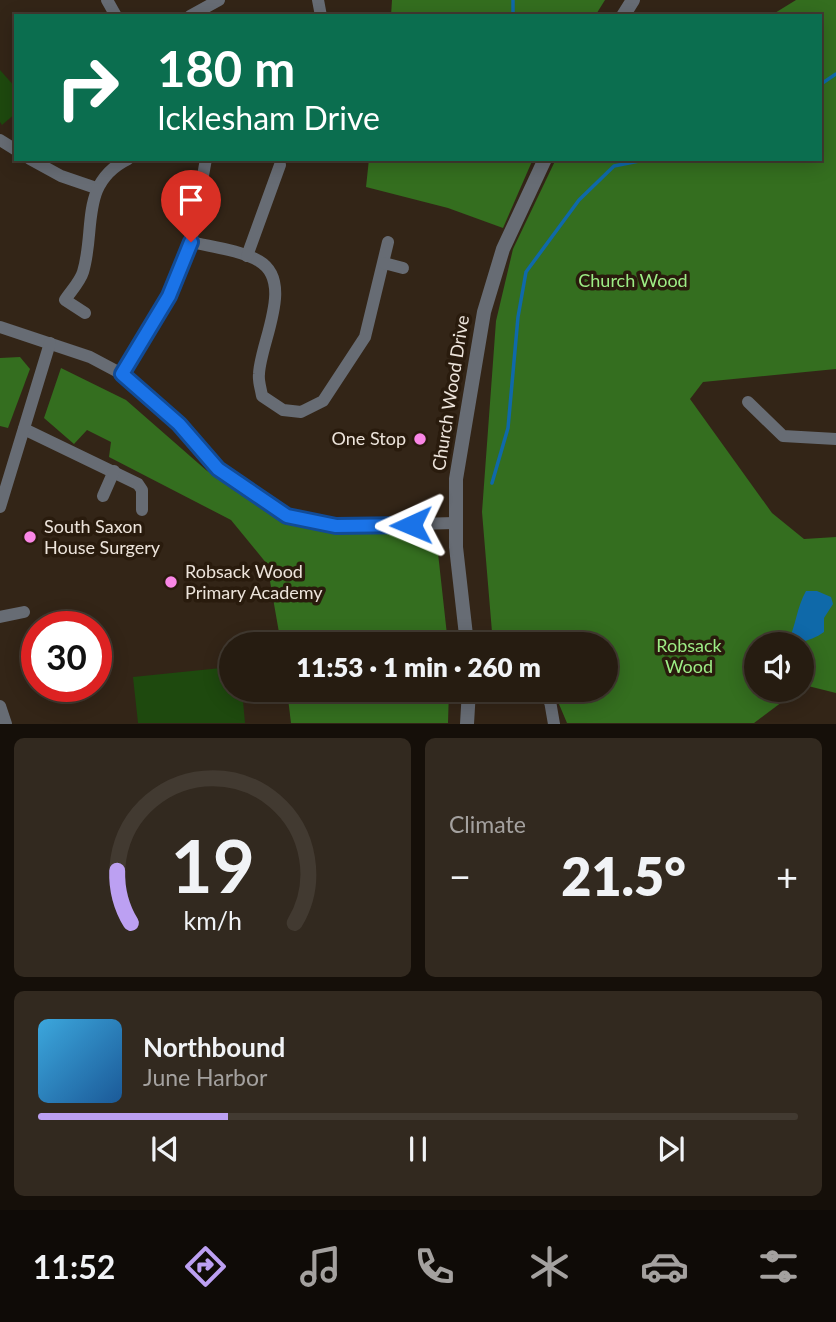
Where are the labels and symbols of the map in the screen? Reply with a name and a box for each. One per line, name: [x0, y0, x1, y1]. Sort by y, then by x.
pin: [161, 170, 221, 242]
park label: Church Wood: [578, 269, 688, 291]
street label: Church Wood Drive: [427, 314, 473, 472]
place label: One Stop: [332, 427, 406, 449]
marker: One Stop: [412, 431, 428, 447]
position arrow: [374, 488, 448, 562]
place label: South Saxon House Surgery: [44, 515, 161, 558]
marker: South Saxon House Surgery: [22, 529, 38, 545]
place label: Robsack Wood Primary Academy: [185, 560, 323, 603]
marker: Robsack Wood Primary Academy: [163, 574, 179, 590]
speed limit sign: 30: [21, 611, 112, 702]
park label: Robsack Wood: [656, 634, 723, 677]

